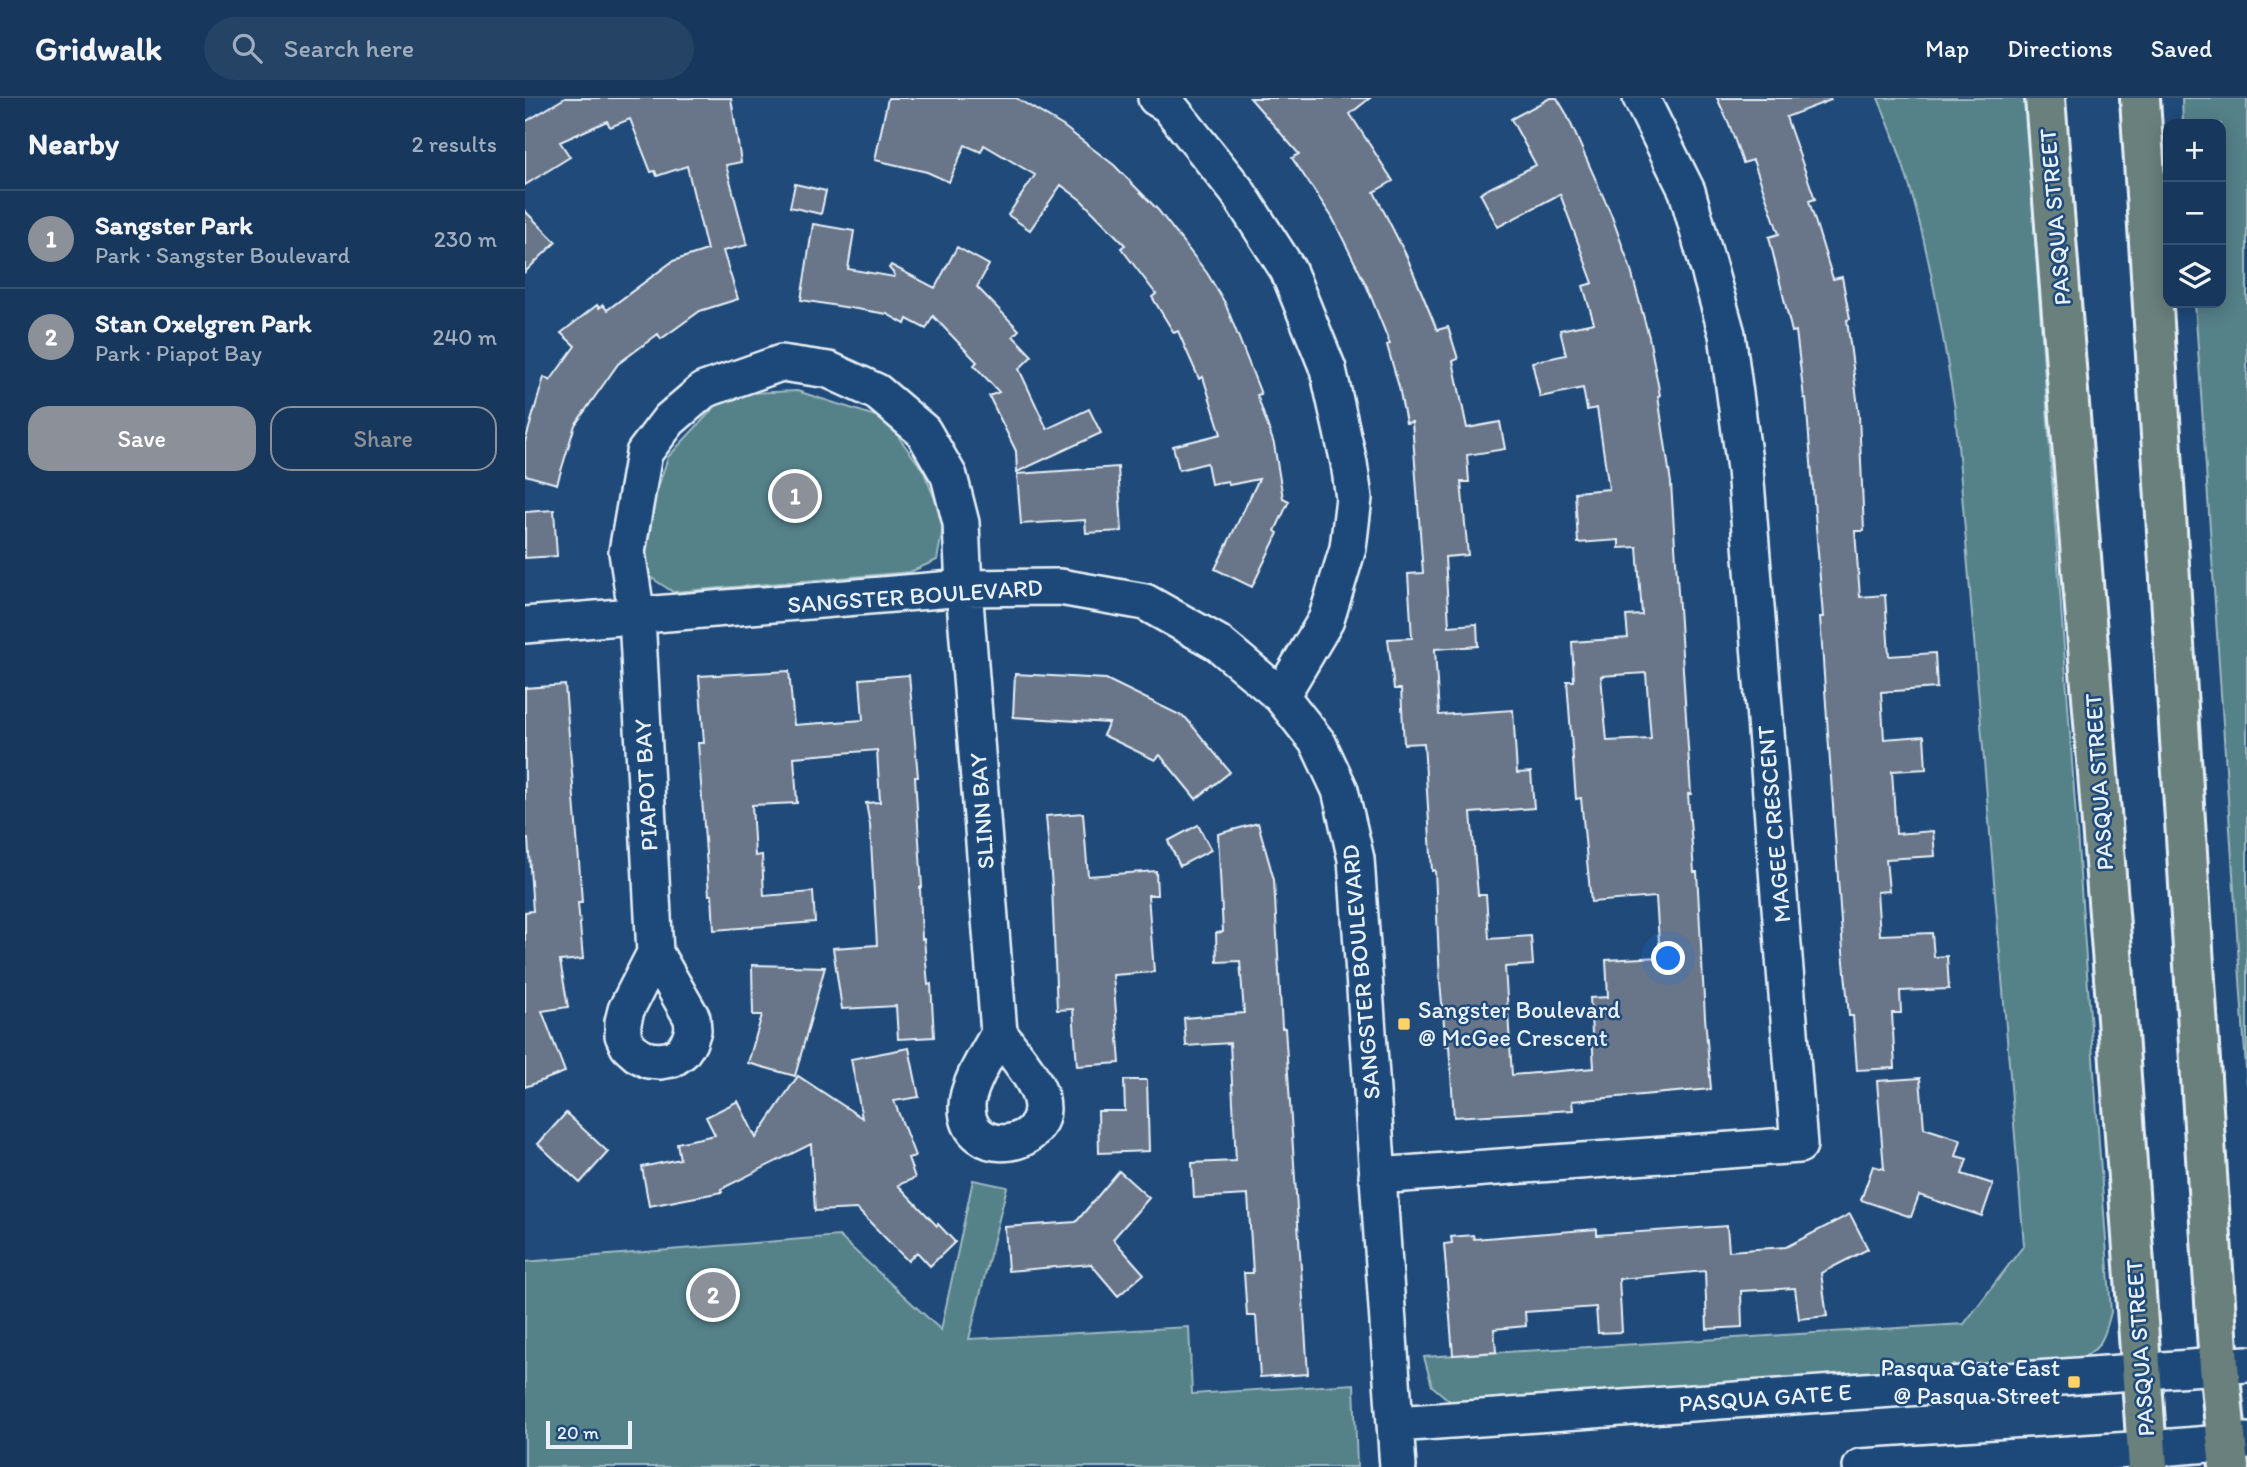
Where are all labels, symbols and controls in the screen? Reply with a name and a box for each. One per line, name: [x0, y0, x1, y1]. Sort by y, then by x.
search box: [204, 17, 694, 80]
text: Gridwalk: [35, 29, 162, 68]
icon: search: [228, 29, 266, 67]
text: Search here: [284, 32, 414, 64]
text: Map: [1925, 34, 1969, 63]
text: Directions: [2007, 34, 2113, 63]
text: Saved: [2151, 34, 2212, 63]
map controls: [2163, 119, 2226, 308]
button: +: [2163, 119, 2226, 182]
text: Nearby: [28, 125, 119, 162]
street label: PASQUA STREET: [2032, 127, 2077, 307]
text: 2 results: [411, 130, 497, 158]
button: −: [2163, 182, 2226, 245]
text: Sangster Park: [95, 209, 253, 241]
text: 1: [46, 225, 56, 253]
text: 230 m: [434, 225, 497, 253]
text: Park · Sangster Boulevard: [95, 241, 350, 269]
button: layers: [2163, 245, 2226, 308]
text: Stan Oxelgren Park: [95, 307, 311, 339]
text: 2: [45, 323, 57, 351]
text: 240 m: [432, 323, 497, 351]
text: Park · Piapot Bay: [95, 339, 262, 367]
button: Save: [28, 406, 256, 471]
button: Share: [270, 406, 497, 471]
pin: 1: [772, 470, 818, 522]
street label: SANGSTER BOULEVARD: [786, 572, 1044, 619]
street label: PASQUA STREET: [2078, 692, 2119, 872]
street label: PIAPOT BAY: [628, 718, 663, 852]
street label: MAGEE CRESCENT: [1750, 724, 1797, 924]
street label: SLINN BAY: [963, 752, 1000, 870]
street label: SANGSTER BOULEVARD: [1335, 843, 1386, 1101]
your location: [1651, 941, 1685, 975]
place label: Sangster Boulevard @ McGee Crescent: [1418, 995, 1620, 1052]
marker: Sangster Boulevard @ McGee Crescent: [1396, 1016, 1412, 1032]
street label: PASQUA STREET: [2119, 1258, 2160, 1438]
pin: 2: [690, 1269, 736, 1321]
place label: Pasqua Gate East @ Pasqua Street: [1880, 1353, 2060, 1410]
marker: Pasqua Gate East @ Pasqua Street: [2066, 1374, 2082, 1390]
street label: PASQUA GATE E: [1678, 1377, 1852, 1418]
scale bar: [546, 1418, 632, 1450]
text: 20 m: [557, 1421, 599, 1444]

